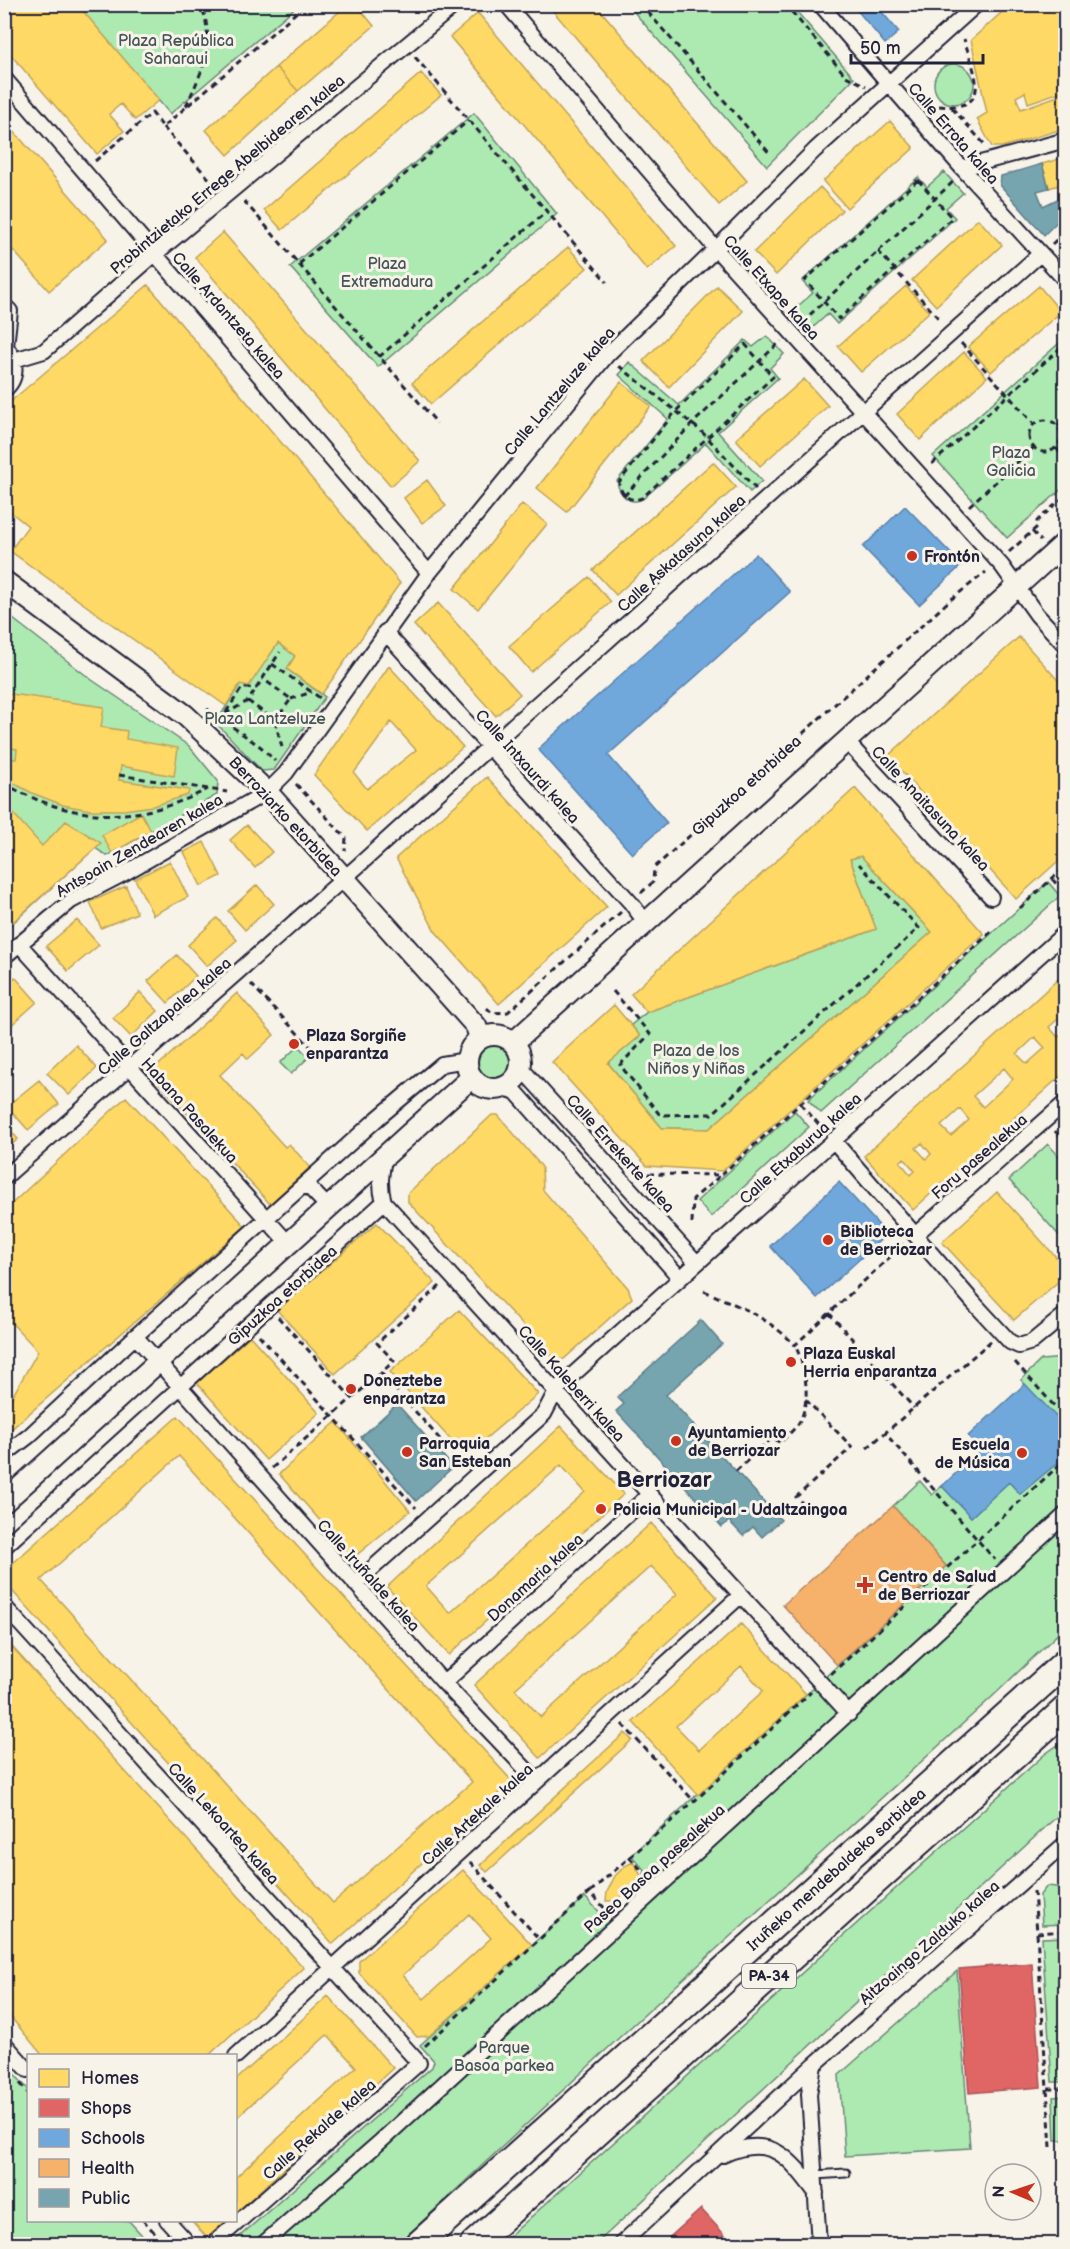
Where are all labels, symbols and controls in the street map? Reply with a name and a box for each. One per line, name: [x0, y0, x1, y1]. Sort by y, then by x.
scale bar: [851, 27, 983, 65]
park label: Plaza República Saharaui: [118, 32, 234, 69]
text: 50 m: [860, 38, 901, 59]
street label: Probintzietako Errege Abelbidearen kalea: [107, 71, 349, 279]
street label: Calle Errota kalea: [904, 79, 1002, 189]
street label: Calle Etxape kalea: [719, 232, 823, 344]
street label: Calle Ardantzeta kalea: [168, 249, 288, 383]
park label: Plaza Extremadura: [341, 255, 433, 292]
street label: Calle Lantzeluze kalea: [501, 324, 620, 460]
park label: Plaza Galicia: [986, 444, 1036, 481]
street label: Calle Askatasuna kalea: [614, 491, 750, 617]
place label: Frontón: [924, 548, 980, 567]
marker: Frontón: [905, 549, 919, 563]
street label: Calle Intxaurdi kalea: [471, 706, 583, 828]
park label: Plaza Lantzeluze: [204, 710, 326, 729]
street label: Gipuzkoa etorbidea: [688, 732, 806, 840]
street label: Calle Anaitasuna kalea: [867, 742, 993, 876]
street label: Berroziarko etorbidea: [224, 753, 345, 881]
street label: Antsoain Zendearen kalea: [53, 791, 227, 902]
street label: Calle Galtzapalea kalea: [94, 954, 236, 1080]
place label: Plaza Sorgiñe enparantza: [306, 1027, 406, 1064]
marker: Plaza Sorgiñe enparantza: [287, 1037, 301, 1051]
park label: Plaza de los Niños y Niñas: [647, 1042, 745, 1079]
street label: Habana Pasalekua: [137, 1054, 241, 1168]
street label: Calle Etxaburua kalea: [736, 1089, 866, 1209]
street label: Calle Errekerte kalea: [562, 1091, 678, 1217]
street label: Foru pasealekua: [928, 1110, 1032, 1204]
place label: Biblioteca de Berriozar: [840, 1223, 933, 1260]
marker: Biblioteca de Berriozar: [821, 1233, 835, 1247]
street label: Gipuzkoa etorbidea: [224, 1242, 342, 1350]
street label: Calle Kaleberri kalea: [514, 1322, 628, 1446]
place label: Plaza Euskal Herria enparantza: [803, 1345, 937, 1382]
marker: Plaza Euskal Herria enparantza: [784, 1355, 798, 1369]
place label: Doneztebe enparantza: [363, 1372, 446, 1409]
marker: Doneztebe enparantza: [344, 1382, 358, 1396]
place label: Ayuntamiento de Berriozar: [687, 1424, 787, 1461]
marker: Ayuntamiento de Berriozar: [669, 1434, 683, 1448]
place label: Parroquia San Esteban: [419, 1435, 511, 1472]
place label: Escuela de Música: [935, 1436, 1010, 1473]
marker: Parroquia San Esteban: [400, 1445, 414, 1459]
marker: Escuela de Música: [1015, 1446, 1029, 1460]
district label: Berriozar: [616, 1467, 712, 1494]
place label: Policia Municipal - Udaltzaingoa: [613, 1501, 847, 1520]
marker: Policia Municipal - Udaltzaingoa: [594, 1502, 608, 1516]
street label: Calle Iruñalde kalea: [313, 1516, 423, 1636]
street label: Donamaria kalea: [484, 1530, 588, 1626]
place label: Centro de Salud de Berriozar: [878, 1568, 996, 1605]
marker: Centro de Salud de Berriozar: [856, 1576, 874, 1594]
street label: Calle Lekoartea kalea: [163, 1759, 282, 1889]
street label: Calle Artekale kalea: [418, 1760, 538, 1870]
street label: Iruñeko mendebaldeko sarbidea: [744, 1785, 930, 1955]
street label: Paseo Basoa pasealekua: [581, 1801, 729, 1937]
street label: Aitzoaingo Zalduko kalea: [856, 1877, 1004, 2009]
road number: PA-34: [742, 1964, 796, 1988]
park label: Parque Basoa parkea: [454, 2039, 554, 2076]
legend: [27, 2054, 237, 2222]
text: Homes: [81, 2068, 139, 2089]
street label: Calle Rekalde kalea: [259, 2076, 380, 2184]
text: Shops: [81, 2098, 132, 2119]
text: Schools: [81, 2128, 145, 2149]
text: Health: [81, 2158, 135, 2179]
north arrow: [983, 2162, 1043, 2222]
text: N: [990, 2185, 1009, 2198]
text: Public: [81, 2188, 130, 2209]

